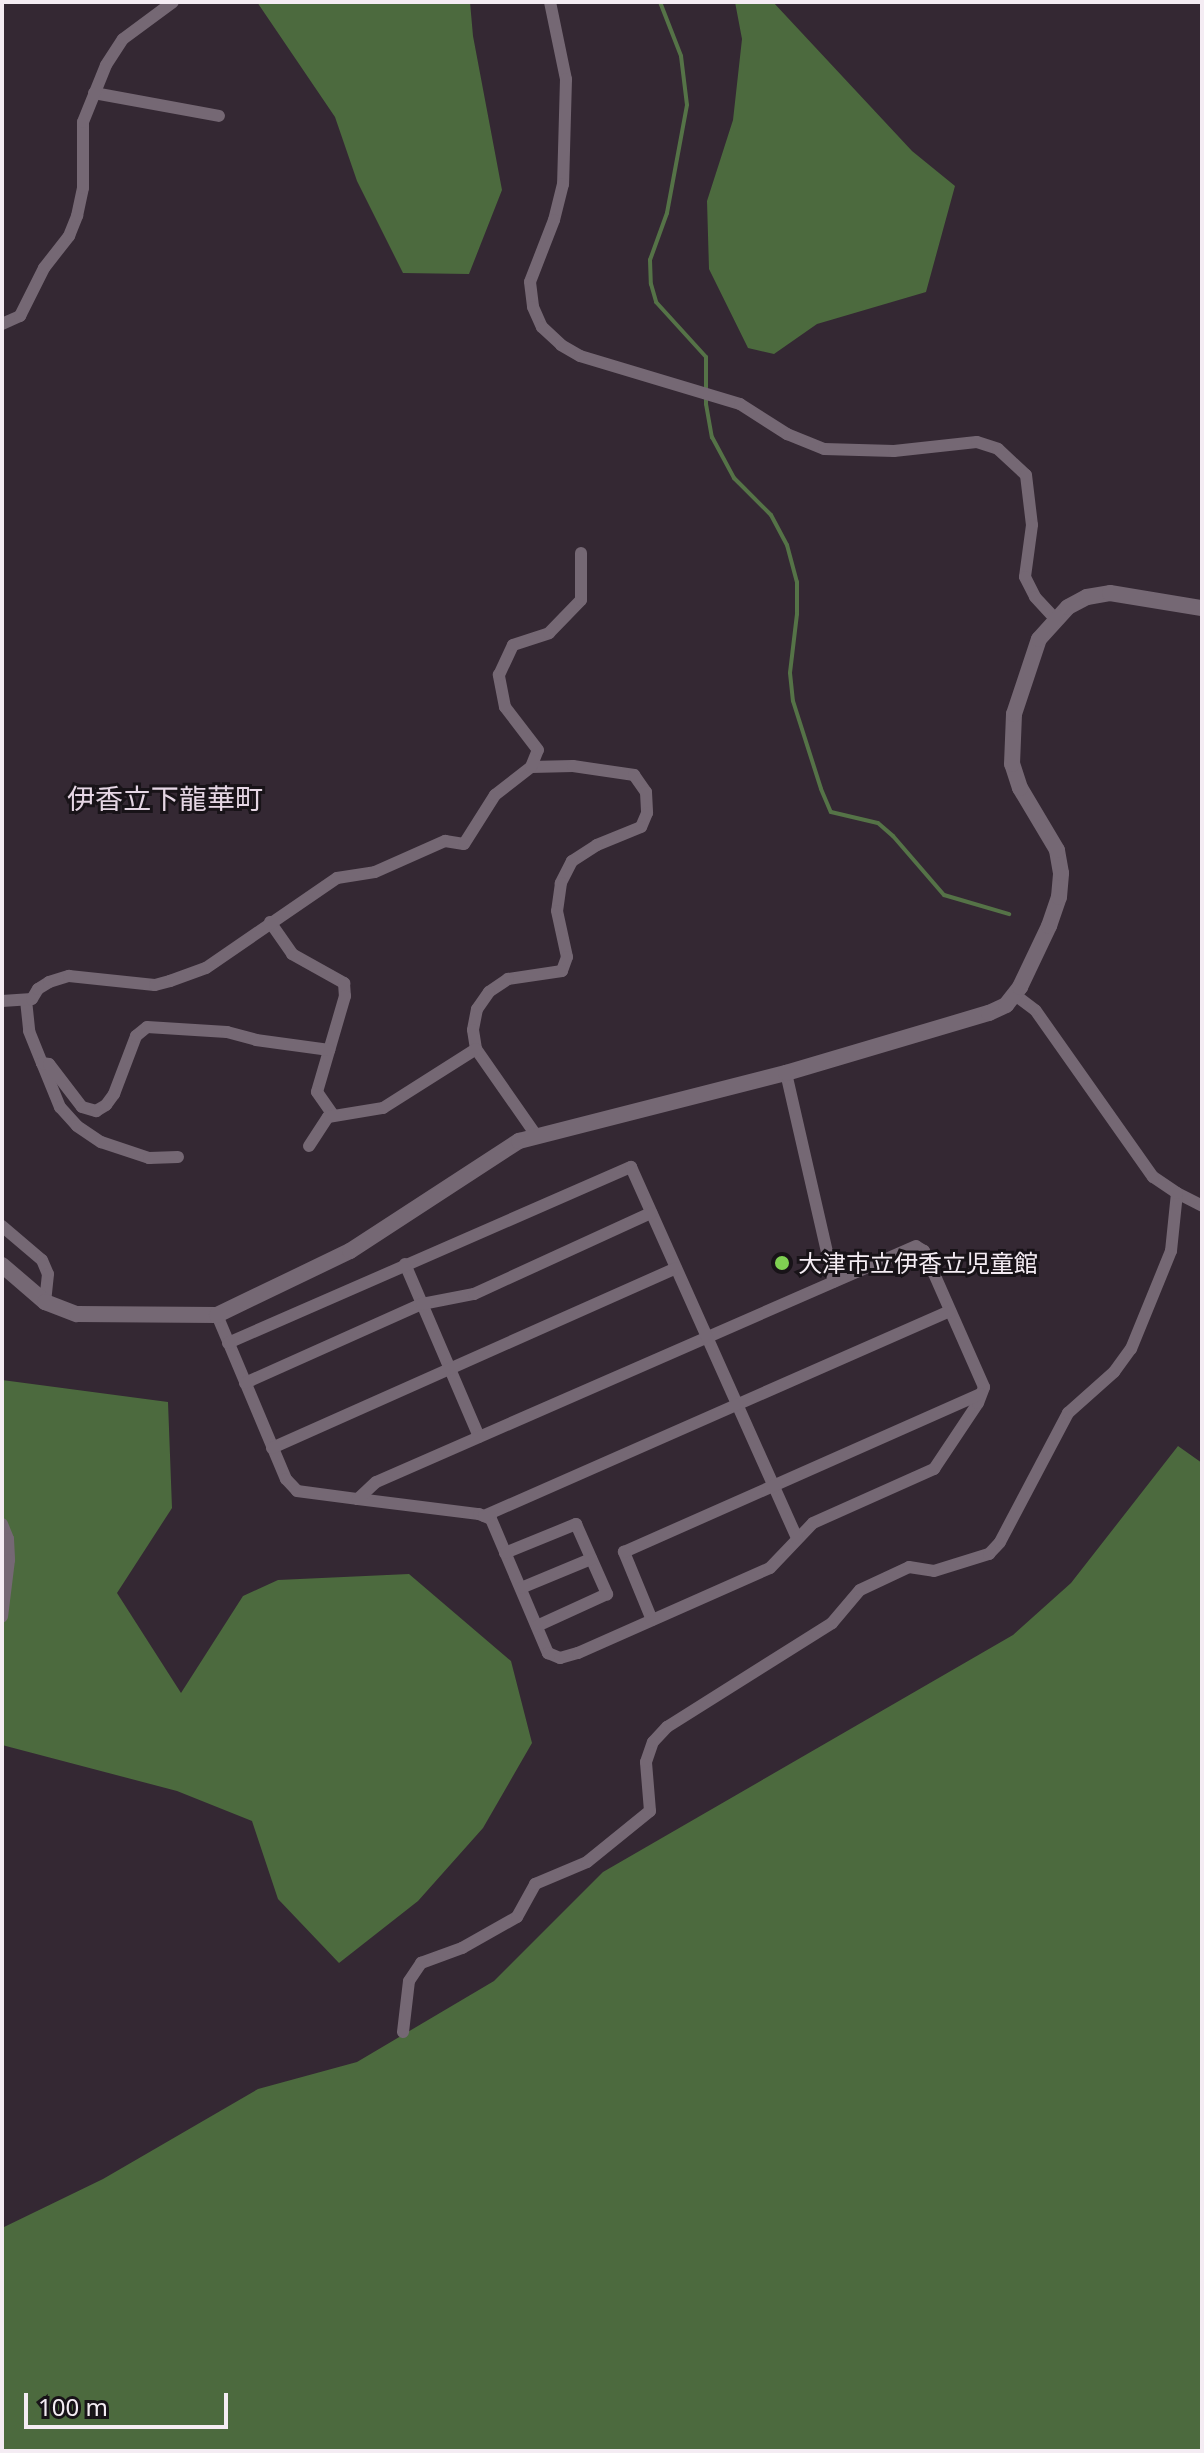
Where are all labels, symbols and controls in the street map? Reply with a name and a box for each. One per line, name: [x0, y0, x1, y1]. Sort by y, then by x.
district label: 伊香立下龍華町: [67, 781, 263, 815]
place label: 大津市立伊香立児童館: [798, 1249, 1038, 1277]
marker: 大津市立伊香立児童館: [773, 1254, 791, 1272]
scale bar: [28, 2377, 232, 2427]
text: 100 m: [38, 2390, 108, 2423]

